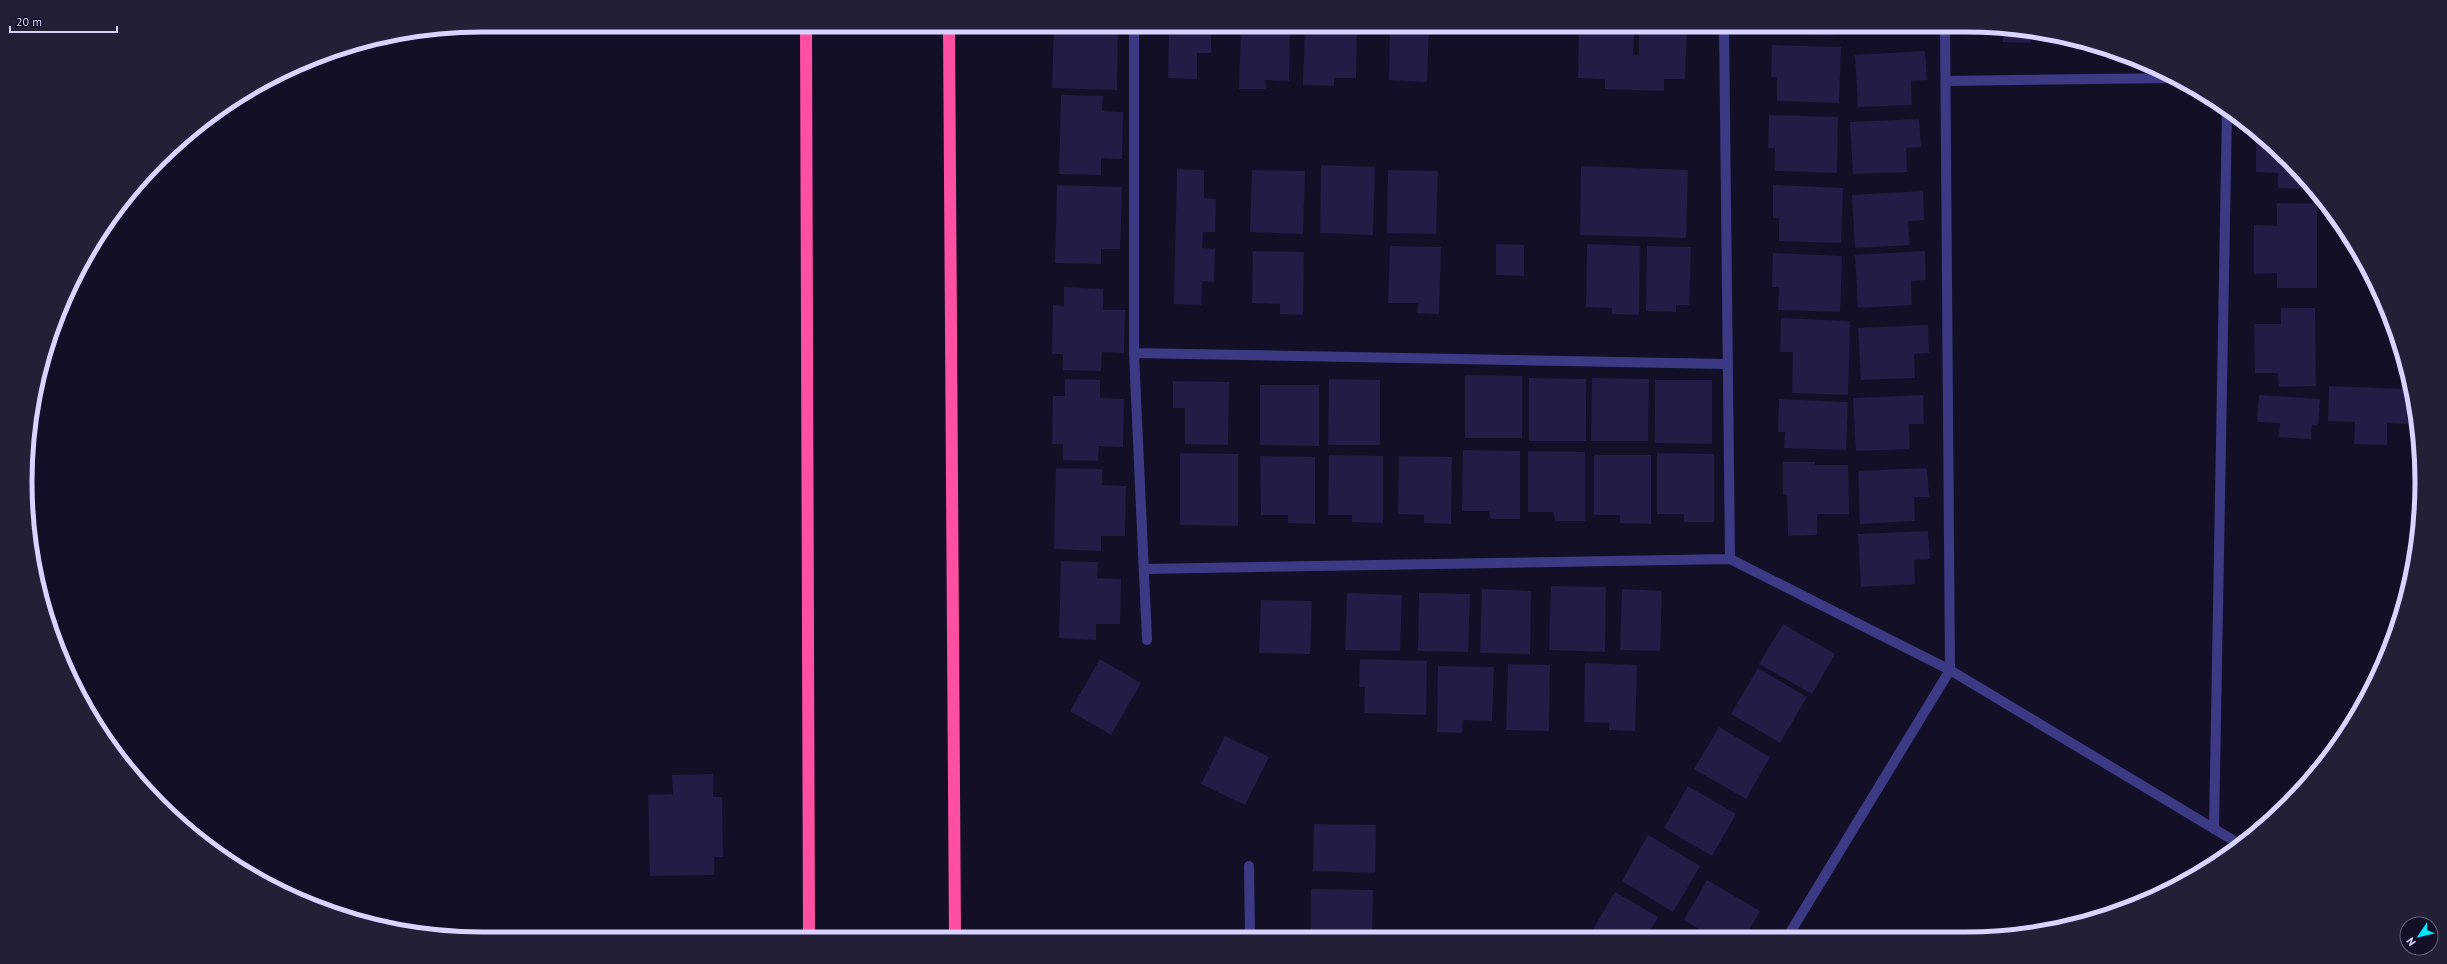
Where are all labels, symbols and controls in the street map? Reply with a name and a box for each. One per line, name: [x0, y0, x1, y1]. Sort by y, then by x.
scale bar: [10, 8, 117, 34]
text: 20 m: [16, 14, 42, 29]
north arrow: [2399, 916, 2439, 956]
text: N: [2403, 935, 2419, 949]

